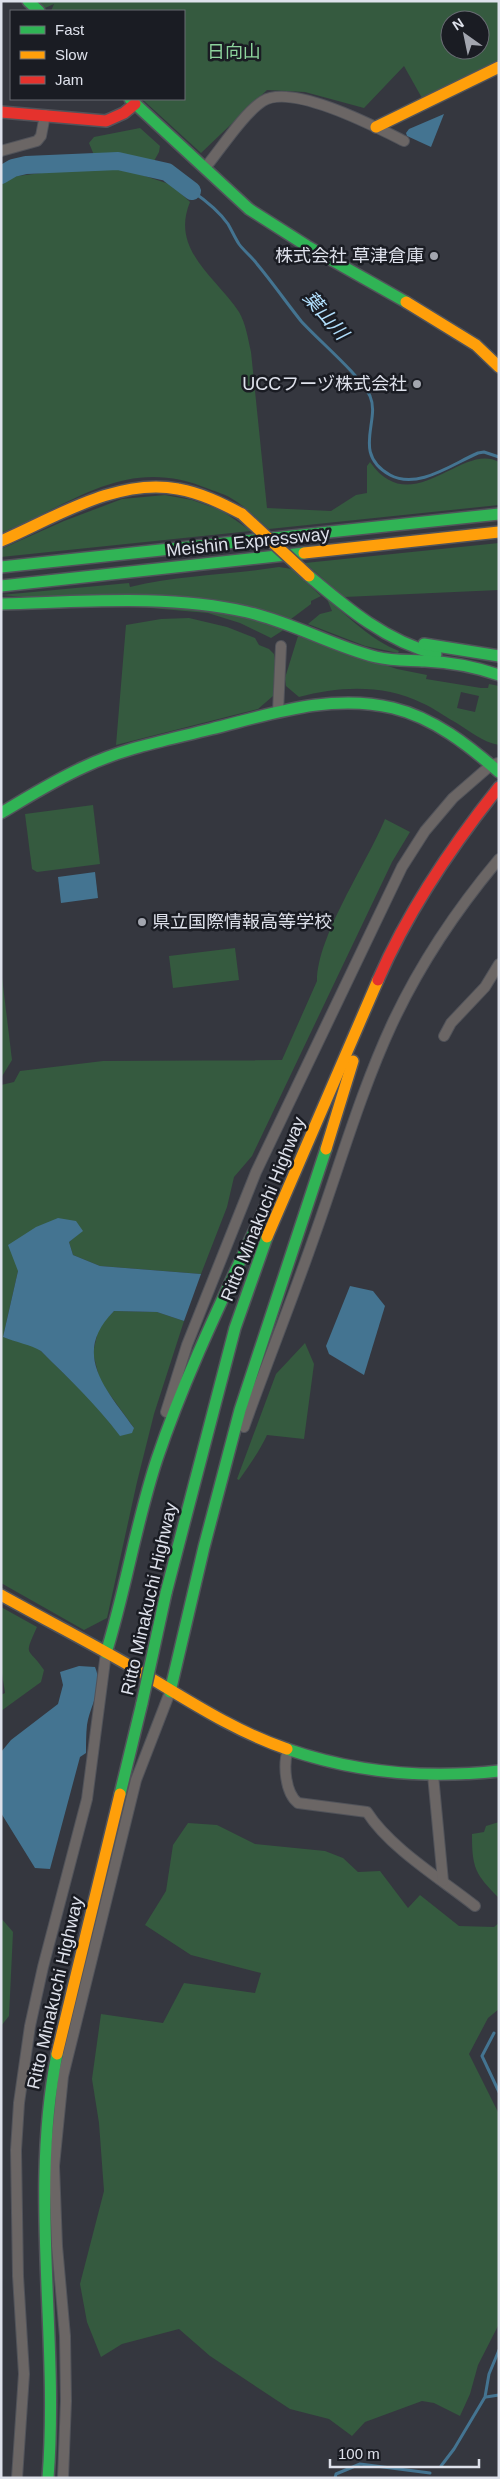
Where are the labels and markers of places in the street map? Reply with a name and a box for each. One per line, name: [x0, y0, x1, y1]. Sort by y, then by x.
place label: 株式会社 草津倉庫: [275, 246, 424, 266]
marker: 株式会社 草津倉庫: [428, 250, 440, 262]
place label: UCCフーヅ株式会社: [242, 374, 407, 394]
marker: UCCフーヅ株式会社: [411, 378, 423, 390]
place label: 県立国際情報高等学校: [152, 912, 332, 932]
marker: 県立国際情報高等学校: [136, 916, 148, 928]

